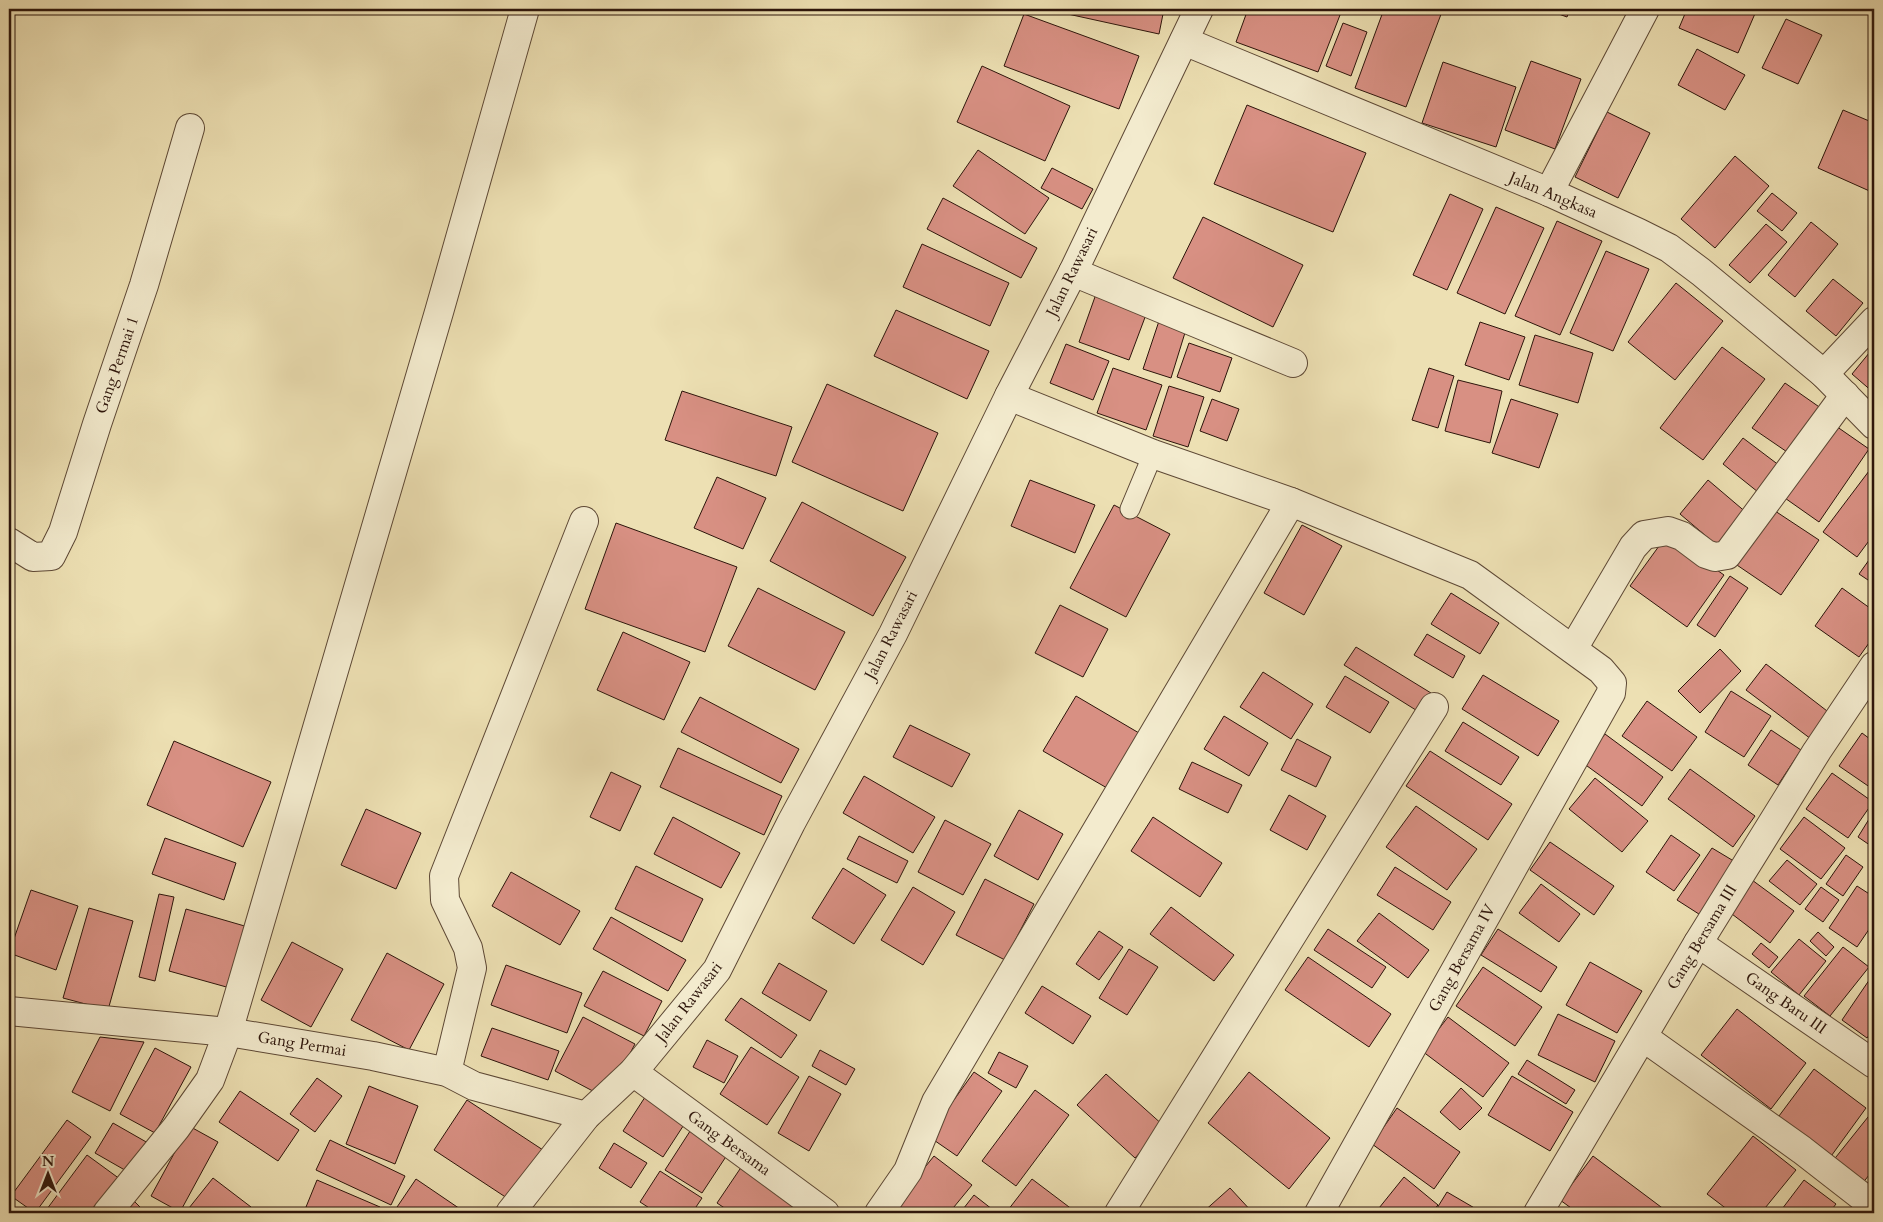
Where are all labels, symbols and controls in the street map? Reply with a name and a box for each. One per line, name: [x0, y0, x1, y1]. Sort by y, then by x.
street label: Jalan Angkasa: [1504, 166, 1601, 224]
street label: Jalan Rawasari: [1040, 223, 1103, 322]
street label: Gang Permai 1: [90, 313, 144, 417]
street label: Jalan Rawasari: [858, 586, 923, 685]
street label: Gang Bersama III: [1662, 880, 1742, 994]
street label: Gang Bersama IV: [1423, 900, 1501, 1016]
street label: Jalan Rawasari: [649, 957, 728, 1049]
street label: Gang Baru III: [1741, 967, 1831, 1039]
street label: Gang Permai: [256, 1026, 348, 1062]
street label: Gang Bersama: [683, 1105, 775, 1181]
north arrow: [22, 1150, 72, 1200]
text: N: [42, 1152, 54, 1171]

